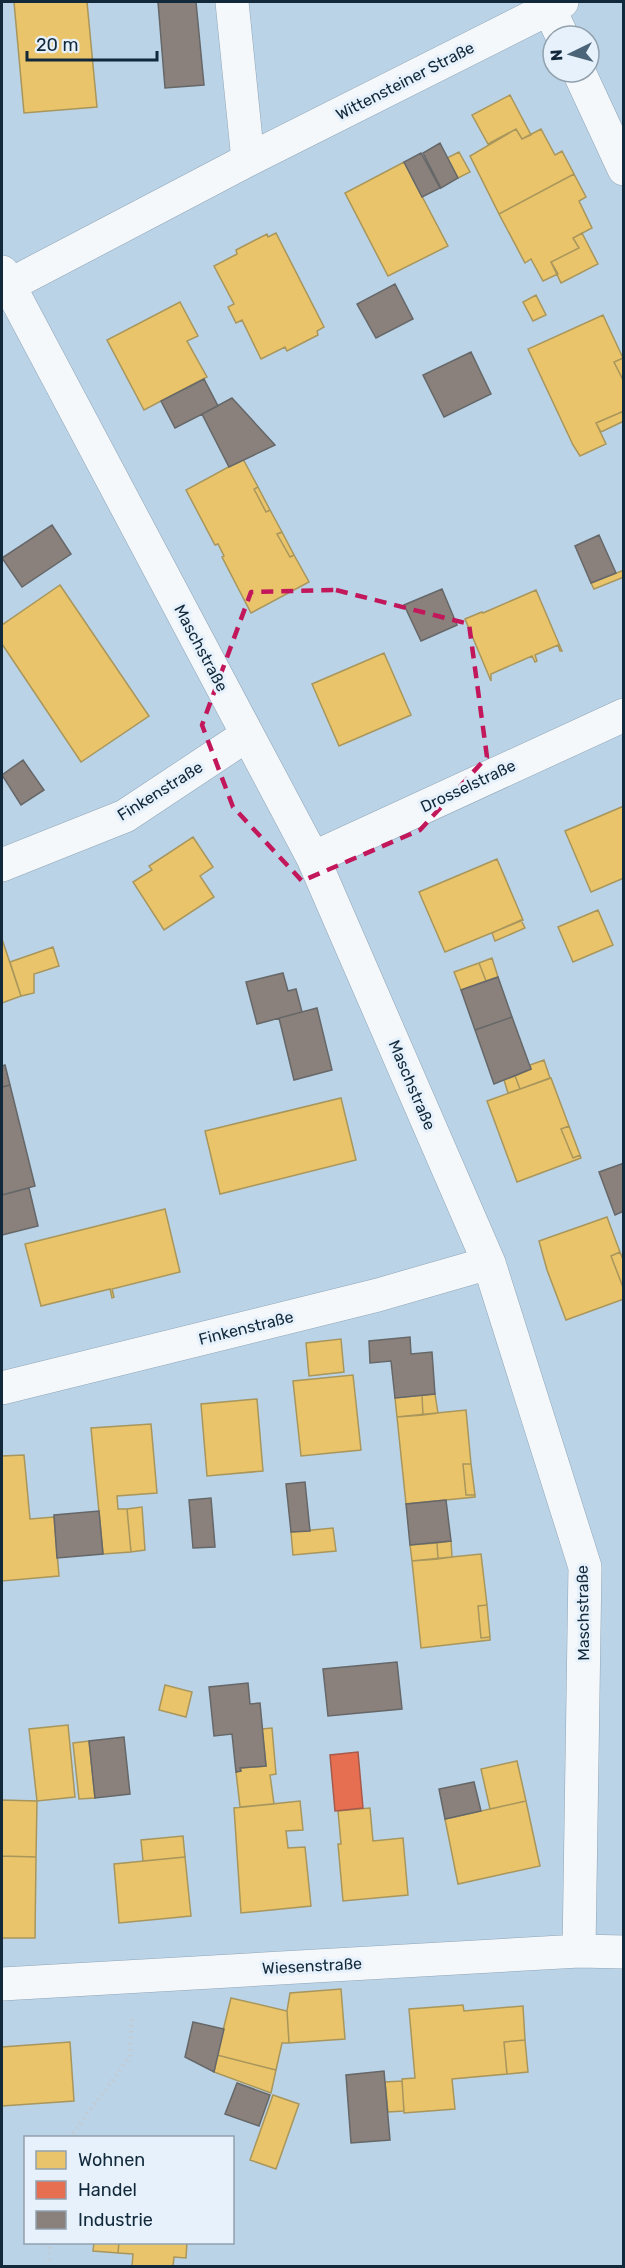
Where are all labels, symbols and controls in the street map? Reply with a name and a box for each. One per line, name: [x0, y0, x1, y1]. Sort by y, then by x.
scale bar: [27, 24, 158, 62]
north arrow: [541, 24, 601, 84]
text: 20 m: [36, 34, 78, 56]
street label: Wittensteiner Straße: [333, 38, 477, 124]
text: N: [547, 49, 567, 62]
street label: Maschstraße: [170, 601, 232, 695]
street label: Drosselstraße: [417, 756, 519, 816]
street label: Finkenstraße: [114, 757, 206, 825]
street label: Maschstraße: [385, 1037, 439, 1133]
street label: Finkenstraße: [197, 1307, 295, 1349]
street label: Maschstraße: [573, 1565, 593, 1661]
street label: Wiesenstraße: [262, 1954, 362, 1978]
legend: [24, 2136, 234, 2244]
text: Wohnen: [78, 2149, 145, 2171]
text: Handel: [78, 2179, 137, 2201]
text: Industrie: [78, 2209, 153, 2231]

